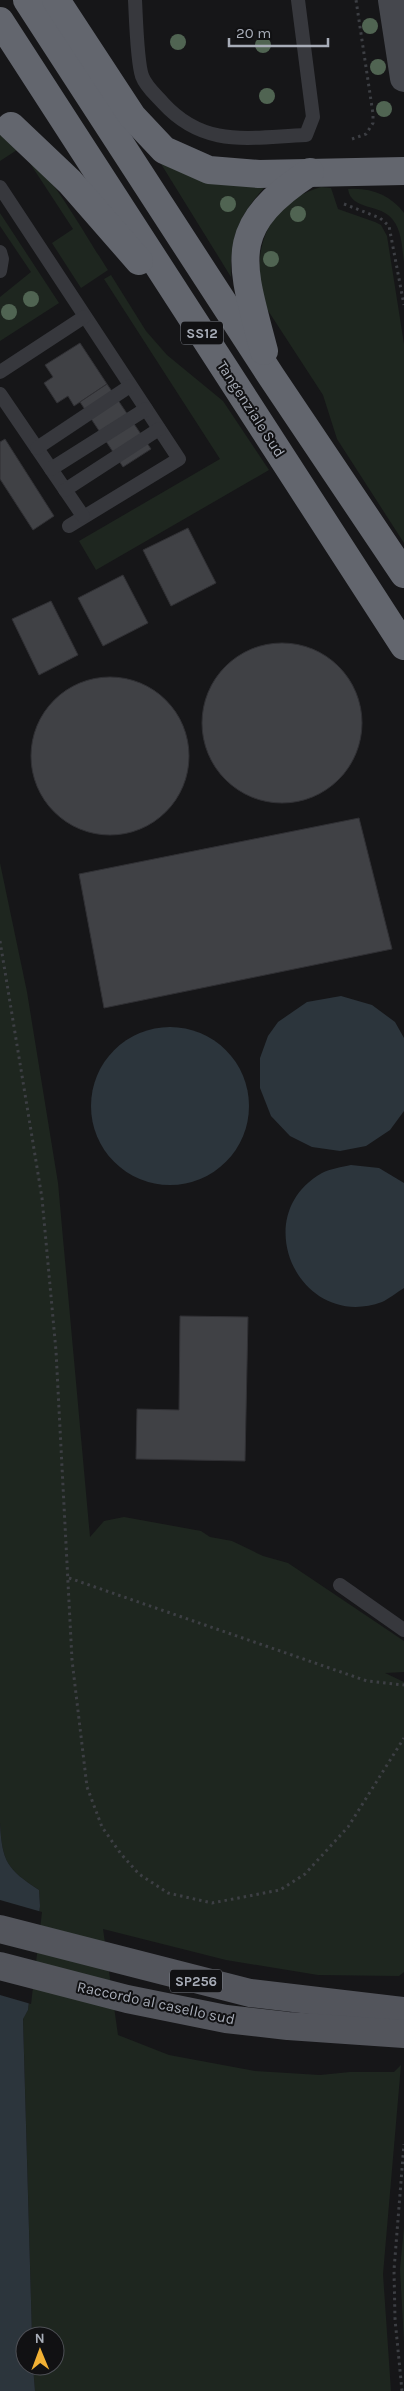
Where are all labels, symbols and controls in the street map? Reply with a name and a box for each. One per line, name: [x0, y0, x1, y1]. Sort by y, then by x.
scale bar: [229, 15, 328, 47]
text: 20 m: [236, 24, 271, 42]
road number: SS12: [181, 322, 223, 344]
street label: Tangenziale Sud: [213, 358, 289, 460]
road number: SP256: [170, 1970, 222, 1992]
street label: Raccordo al casello sud: [75, 1977, 237, 2029]
north arrow: [15, 2326, 65, 2376]
text: N: [35, 2330, 45, 2347]

